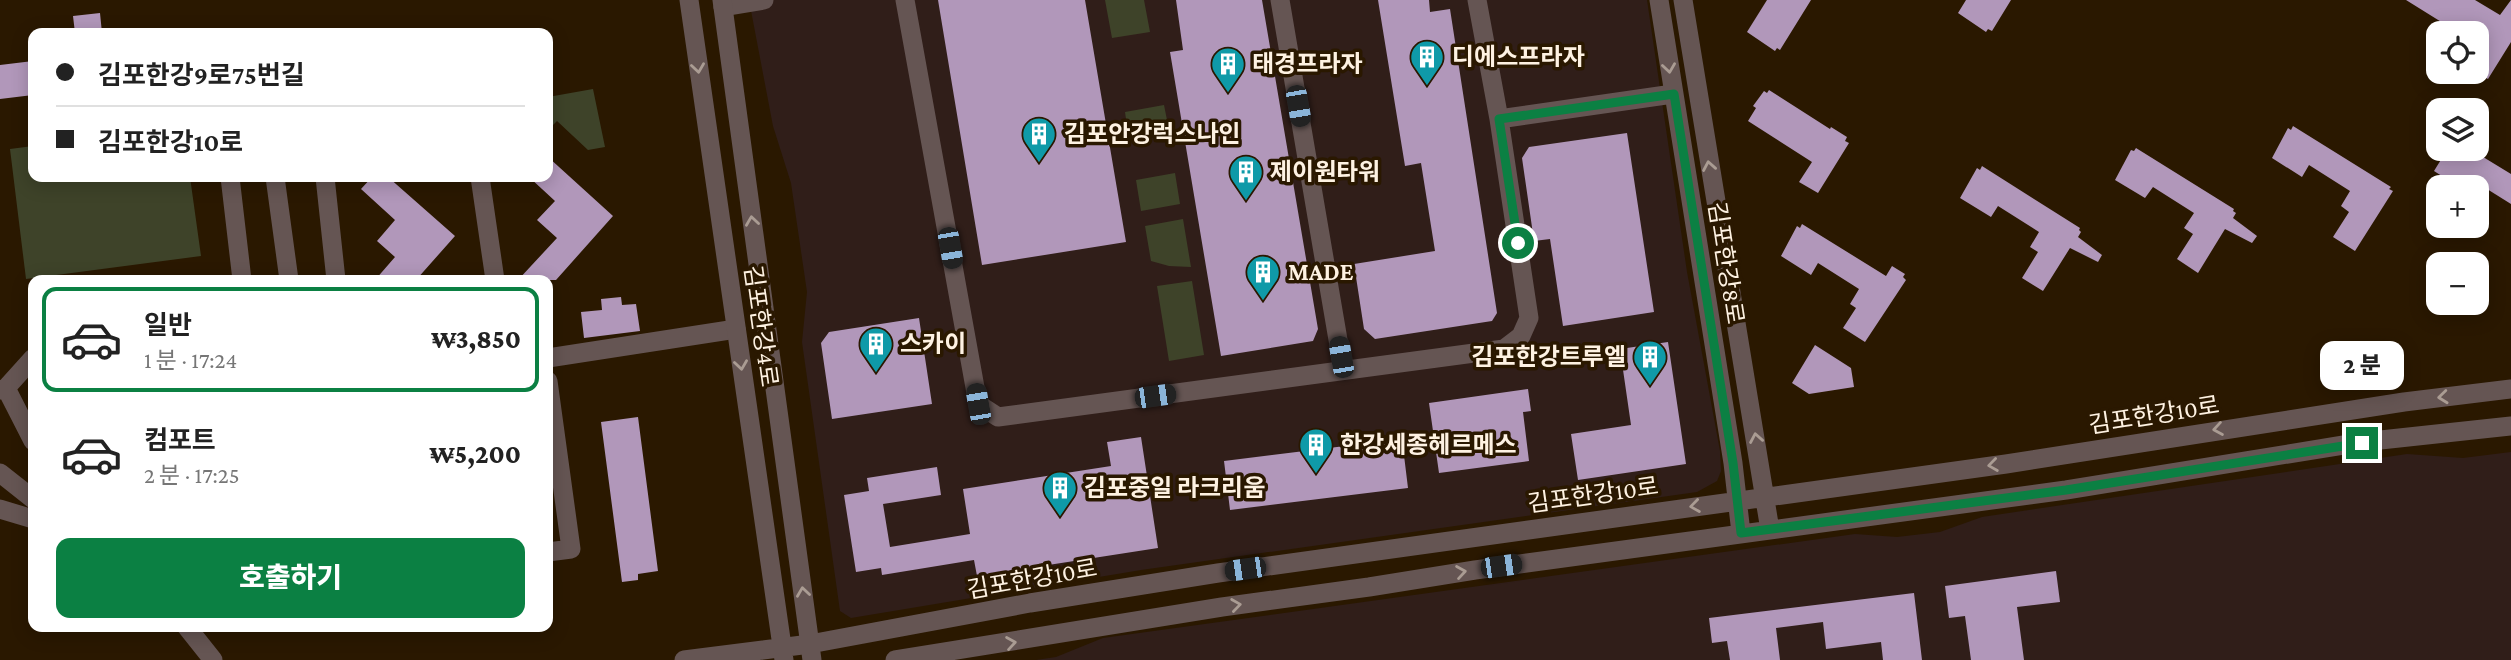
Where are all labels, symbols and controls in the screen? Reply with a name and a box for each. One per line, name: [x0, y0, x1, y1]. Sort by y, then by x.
map controls: [2426, 21, 2489, 315]
button: locate: [2426, 21, 2489, 84]
building icon: 디에스프라자: [1408, 38, 1446, 87]
place label: 디에스프라자: [1452, 43, 1584, 70]
building icon: 태경프라자: [1209, 45, 1247, 94]
place label: 태경프라자: [1252, 50, 1362, 77]
text: 김포한강9로75번길: [98, 61, 305, 90]
one-way arrow: [691, 62, 706, 73]
one-way arrow: [1662, 62, 1677, 73]
car: [1285, 83, 1312, 129]
button: layers: [2426, 98, 2489, 161]
building icon: 김포안강럭스나인: [1020, 115, 1058, 164]
place label: 김포안강럭스나인: [1064, 120, 1241, 147]
text: 김포한강10로: [98, 128, 243, 157]
building icon: 제이원타워: [1227, 153, 1265, 202]
place label: 제이원타워: [1270, 158, 1380, 185]
one-way arrow: [1702, 160, 1717, 172]
button: +: [2426, 175, 2489, 238]
street label: 김포한강8로: [1704, 200, 1749, 326]
one-way arrow: [745, 215, 760, 227]
car: [937, 225, 964, 271]
route start: [1502, 227, 1534, 259]
button: −: [2426, 252, 2489, 315]
building icon: MADE: [1244, 253, 1282, 302]
place label: MADE: [1288, 258, 1354, 285]
street label: 김포한강4로: [740, 263, 783, 389]
icon: car: [60, 308, 123, 371]
text: 일반: [144, 311, 192, 340]
text: ₩3,850: [431, 325, 521, 354]
building icon: 스카이: [857, 325, 895, 374]
place label: 스카이: [900, 330, 966, 357]
car: [1328, 334, 1355, 380]
building icon: 김포한강트루엘: [1631, 338, 1669, 387]
callout: 2 분: [2320, 342, 2404, 390]
place label: 김포한강트루엘: [1471, 343, 1626, 370]
text: 1 분 · 17:24: [144, 347, 237, 373]
text: 2 분: [2343, 352, 2381, 378]
one-way arrow: [734, 360, 749, 371]
car: [965, 381, 992, 427]
car: [1133, 383, 1178, 409]
one-way arrow: [2437, 390, 2449, 405]
street label: 김포한강10로: [2087, 391, 2221, 438]
one-way arrow: [2212, 421, 2224, 436]
icon: car: [60, 423, 123, 486]
text: 컴포트: [144, 426, 216, 455]
building icon: 한강세종헤르메스: [1297, 426, 1335, 475]
route end: [2346, 427, 2378, 459]
place label: 한강세종헤르메스: [1340, 431, 1517, 458]
one-way arrow: [1749, 432, 1764, 444]
text: ₩5,200: [430, 440, 521, 469]
one-way arrow: [1988, 458, 1999, 473]
text: 2 분 · 17:25: [144, 462, 240, 488]
building icon: 김포중일 라크리움: [1041, 469, 1079, 518]
street label: 김포한강10로: [1526, 472, 1660, 517]
place label: 김포중일 라크리움: [1084, 474, 1265, 501]
one-way arrow: [1689, 498, 1701, 513]
button: 호출하기: [56, 538, 525, 618]
car: [1479, 553, 1524, 579]
street label: 김포한강10로: [965, 554, 1099, 603]
car: [1223, 556, 1268, 582]
one-way arrow: [1455, 565, 1467, 580]
one-way arrow: [795, 587, 810, 598]
one-way arrow: [1230, 598, 1241, 613]
one-way arrow: [1005, 635, 1017, 650]

